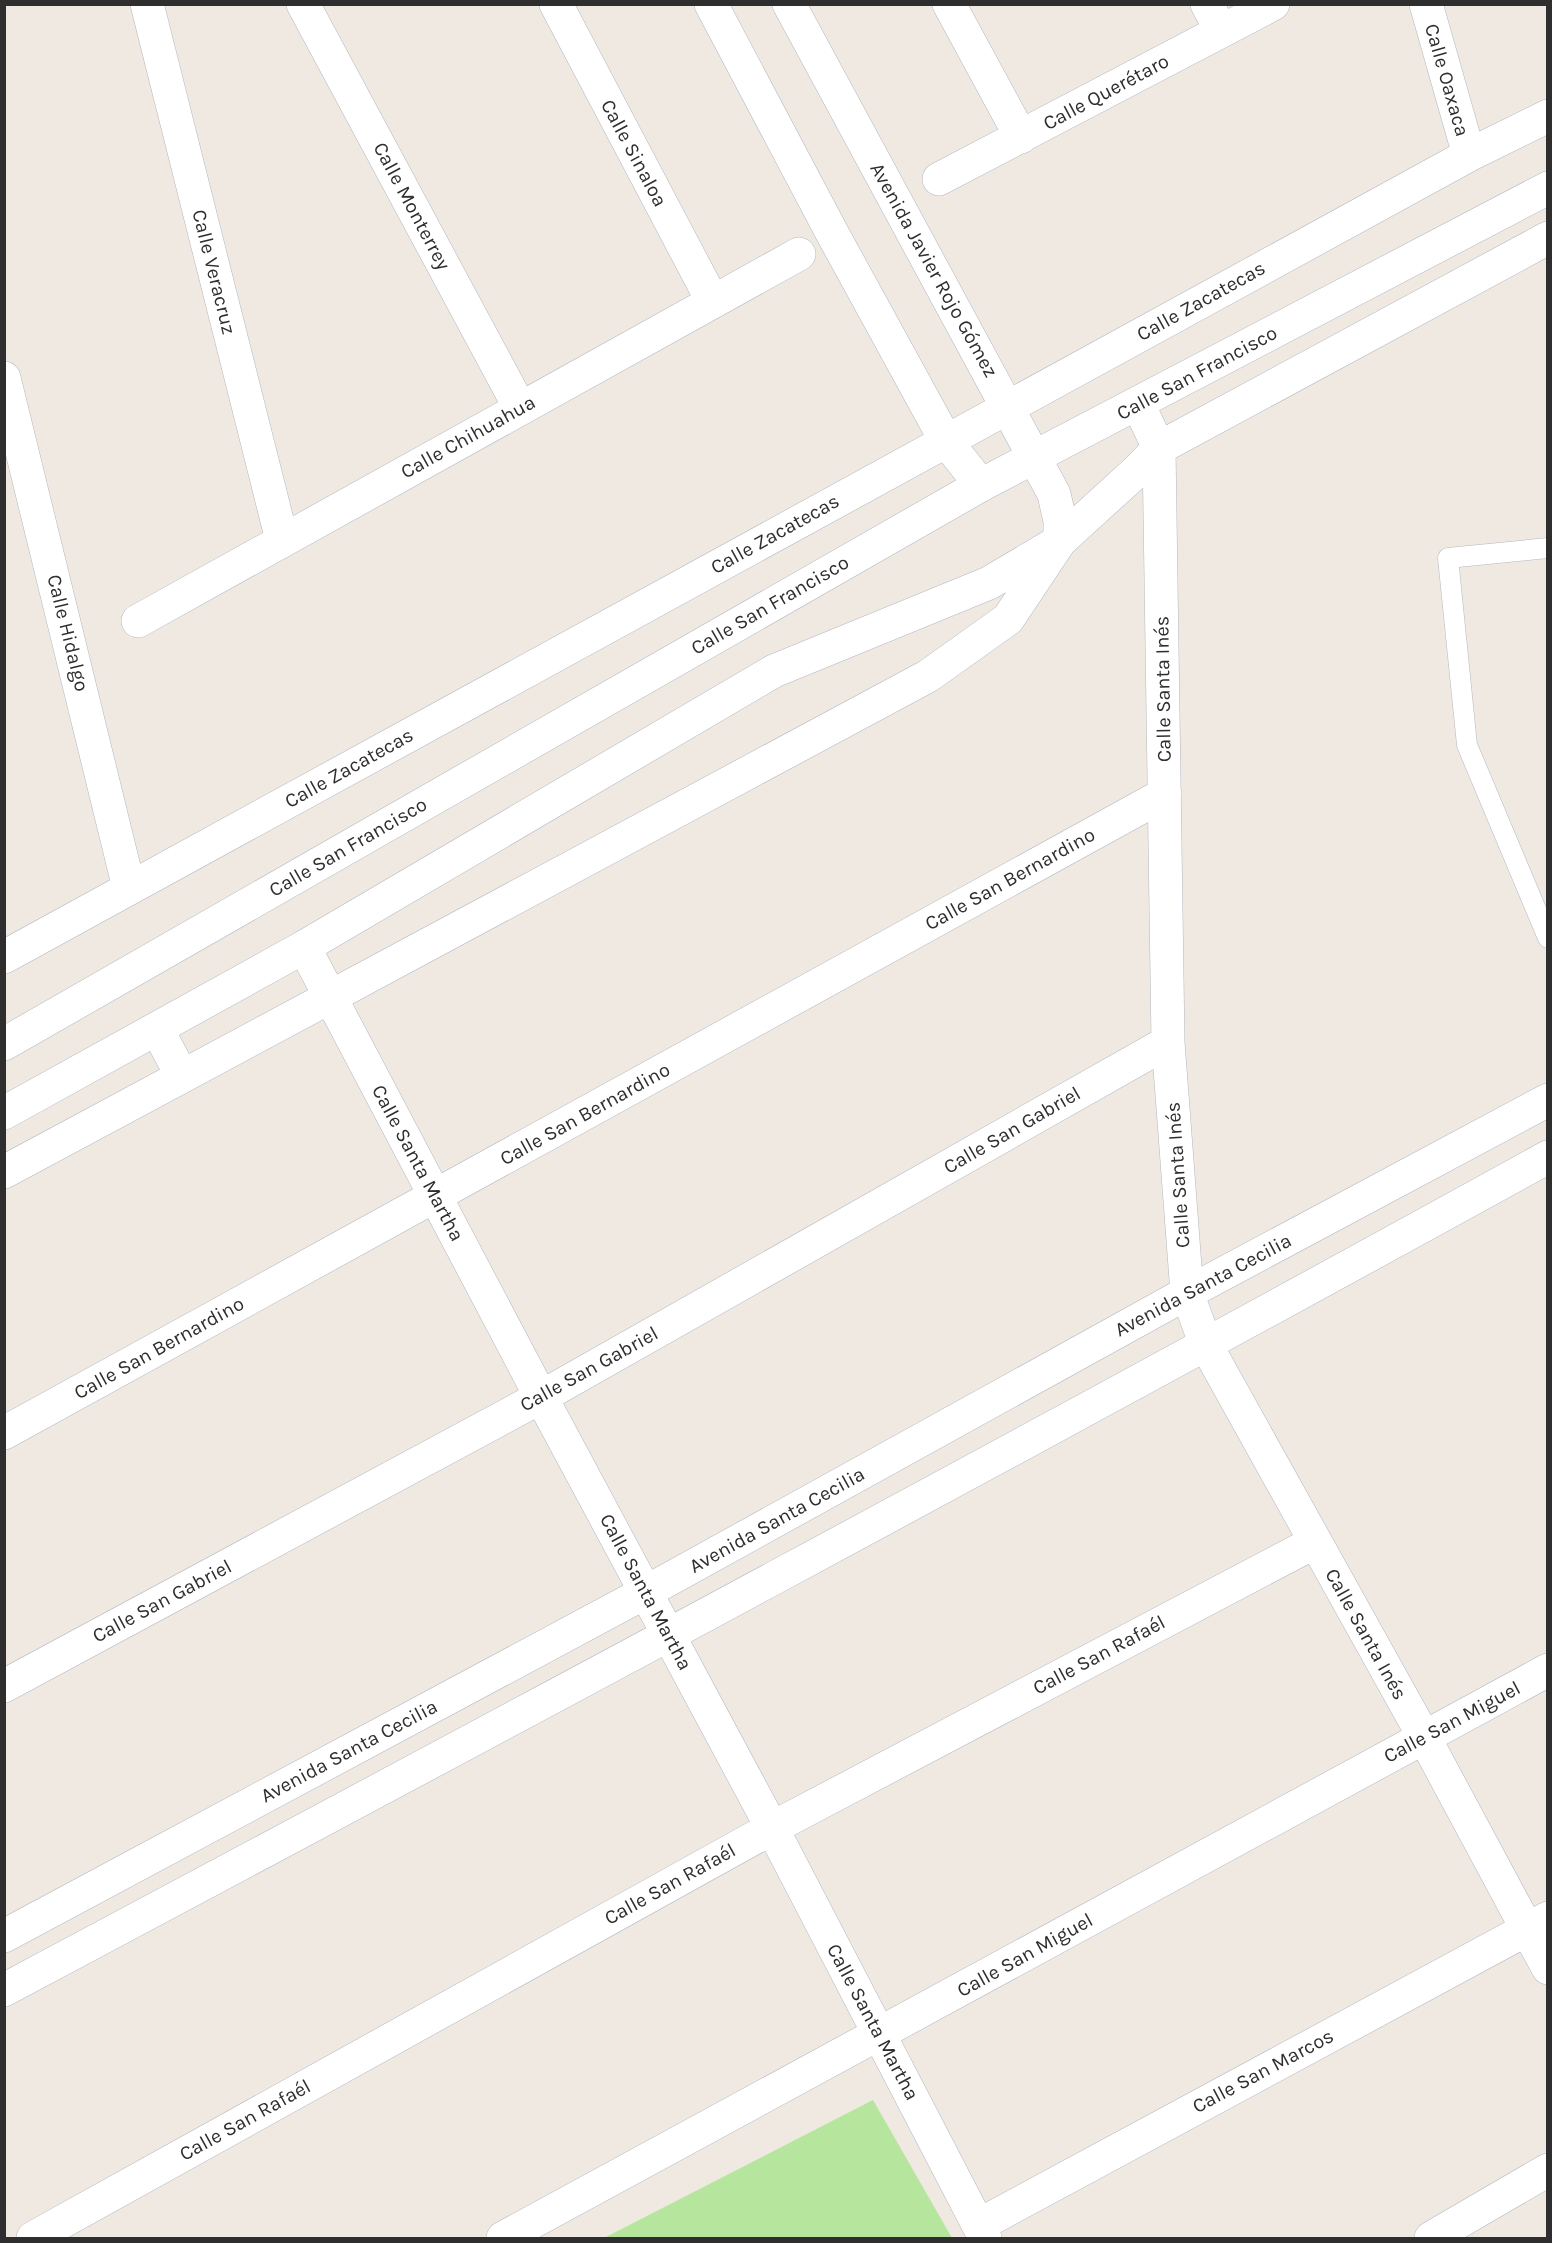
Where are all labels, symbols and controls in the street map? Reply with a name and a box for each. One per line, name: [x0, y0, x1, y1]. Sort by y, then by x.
street label: Calle Oaxaca: [1420, 21, 1474, 139]
street label: Calle Querétaro: [1039, 49, 1173, 135]
street label: Calle Sinaloa: [596, 95, 672, 211]
street label: Calle Monterrey: [369, 138, 455, 274]
street label: Avenida Javier Rojo Gómez: [865, 159, 1003, 381]
street label: Calle Veracruz: [187, 207, 241, 337]
street label: Calle Zacatecas: [1133, 256, 1269, 346]
street label: Calle San Francisco: [1113, 321, 1281, 425]
street label: Calle Chihuahua: [397, 391, 539, 483]
street label: Calle Zacatecas: [707, 489, 843, 579]
street label: Calle San Francisco: [687, 550, 853, 660]
street label: Calle Hidalgo: [42, 572, 94, 694]
street label: Calle Santa Inés: [1150, 616, 1176, 762]
street label: Calle Zacatecas: [281, 723, 417, 813]
street label: Calle San Francisco: [265, 792, 431, 902]
street label: Calle San Bernardino: [921, 823, 1099, 935]
street label: Calle San Bernardino: [496, 1058, 674, 1170]
street label: Calle Santa Martha: [367, 1081, 469, 1245]
street label: Calle San Gabriel: [939, 1081, 1085, 1179]
street label: Calle Santa Inés: [1161, 1101, 1195, 1249]
street label: Avenida Santa Cecilia: [1111, 1229, 1295, 1341]
street label: Calle San Bernardino: [70, 1292, 248, 1404]
street label: Calle San Gabriel: [516, 1322, 662, 1416]
street label: Avenida Santa Cecilia: [685, 1462, 869, 1578]
street label: Calle Santa Martha: [595, 1510, 697, 1674]
street label: Calle San Gabriel: [89, 1555, 235, 1647]
street label: Calle Santa Inés: [1320, 1564, 1412, 1704]
street label: Calle San Rafaél: [1029, 1610, 1169, 1700]
street label: Calle San Miguel: [1380, 1676, 1524, 1768]
street label: Avenida Santa Cecilia: [257, 1695, 441, 1807]
street label: Calle San Rafaél: [600, 1838, 740, 1930]
street label: Calle San Miguel: [953, 1908, 1097, 2002]
street label: Calle Santa Martha: [822, 1940, 924, 2104]
street label: Calle San Marcos: [1189, 2024, 1337, 2118]
street label: Calle San Rafaél: [175, 2074, 315, 2166]

